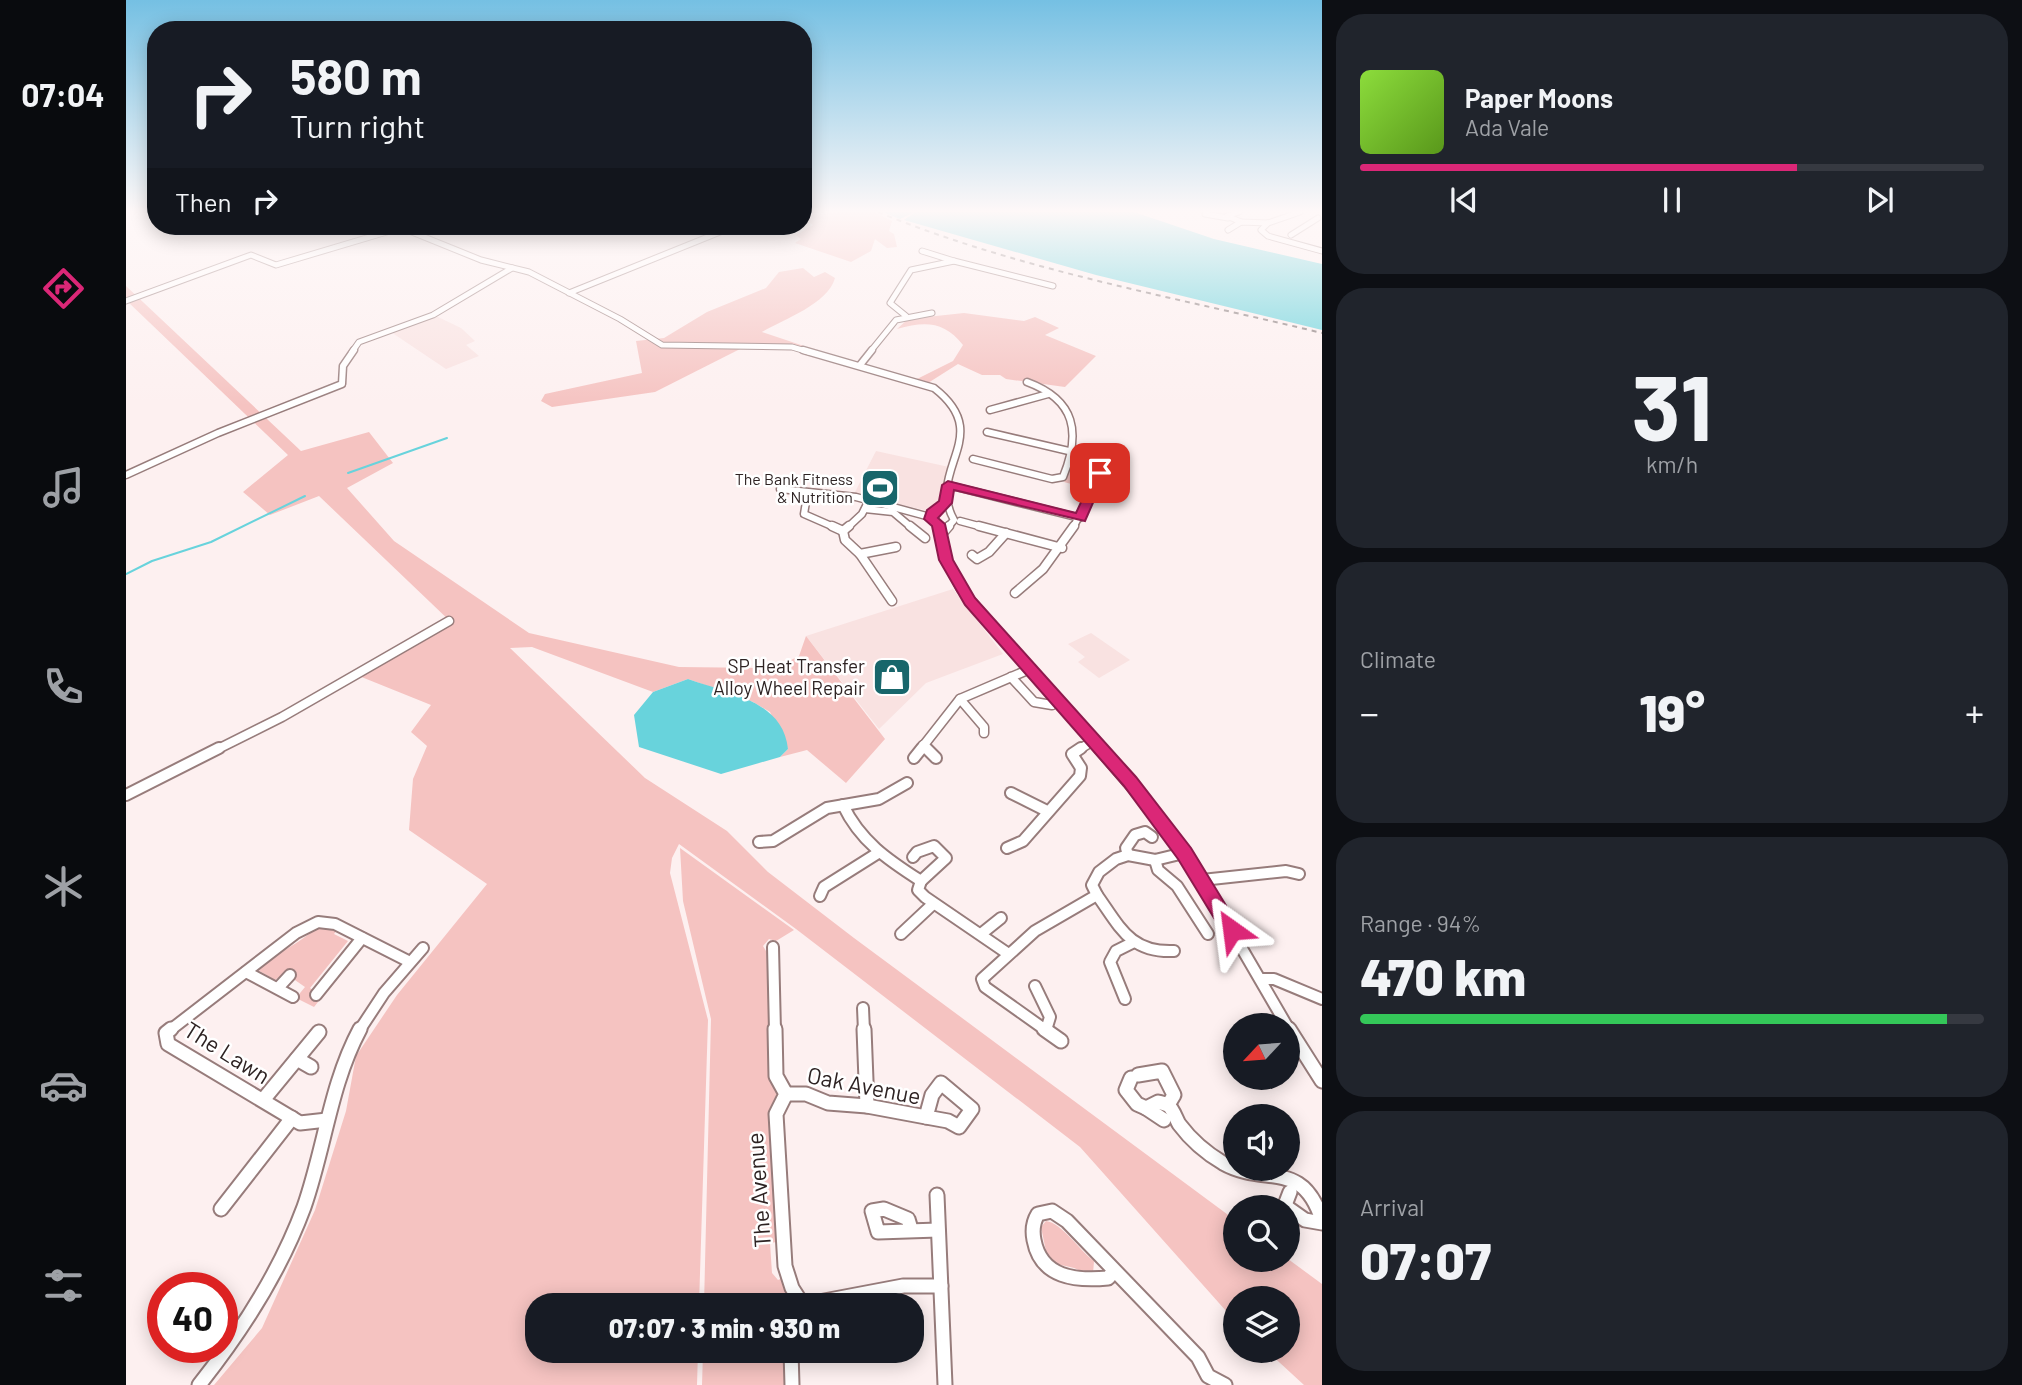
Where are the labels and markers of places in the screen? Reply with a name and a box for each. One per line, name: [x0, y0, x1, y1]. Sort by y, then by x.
pin: [1070, 443, 1130, 503]
sports icon: The Bank Fitness & Nutrition: [859, 467, 901, 509]
place label: The Bank Fitness & Nutrition: [735, 469, 853, 506]
place label: SP Heat Transfer Alloy Wheel Repair: [713, 654, 865, 699]
shop icon: SP Heat Transfer Alloy Wheel Repair: [871, 656, 913, 698]

